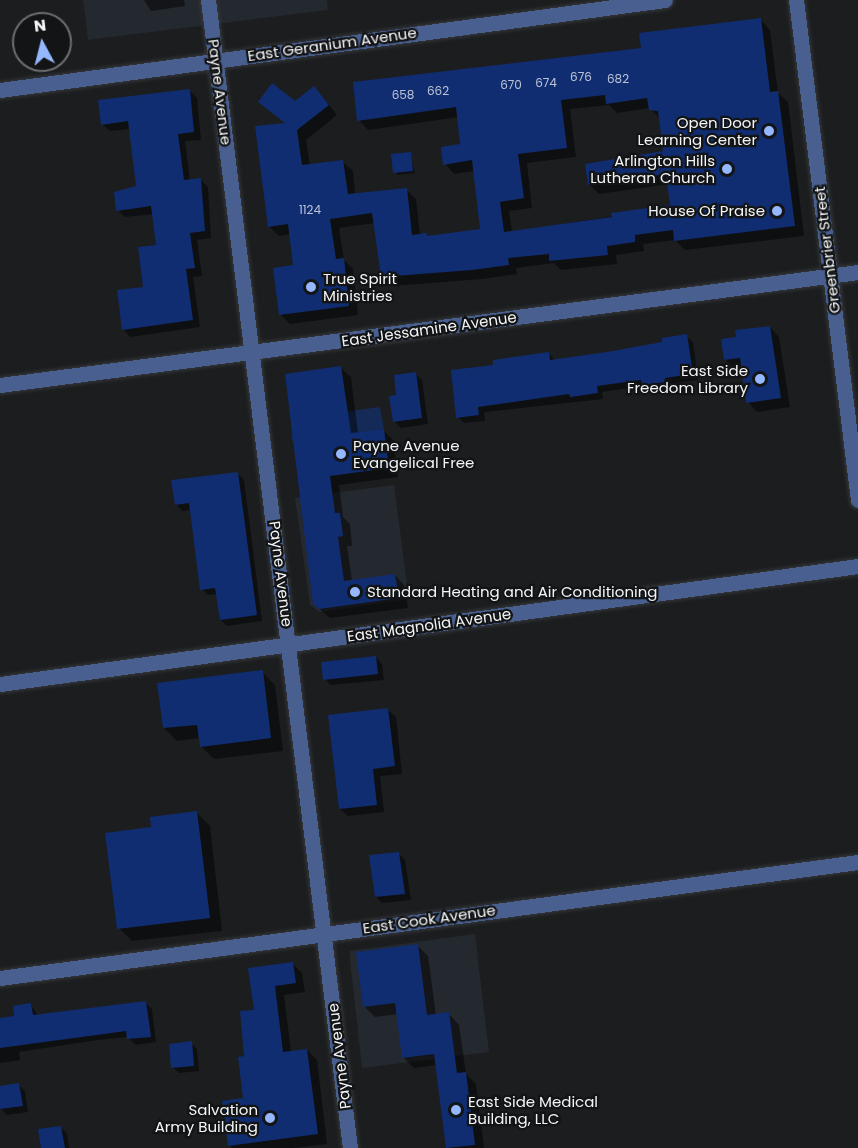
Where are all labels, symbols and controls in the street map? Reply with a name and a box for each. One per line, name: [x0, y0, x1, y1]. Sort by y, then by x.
north arrow: [12, 12, 72, 72]
text: N: [33, 13, 47, 38]
street label: East Geranium Avenue: [246, 23, 418, 65]
street label: Payne Avenue: [205, 38, 235, 146]
house number: 676: [570, 70, 592, 84]
house number: 682: [607, 72, 629, 86]
house number: 674: [535, 76, 557, 90]
house number: 670: [500, 78, 522, 92]
house number: 662: [427, 84, 449, 98]
house number: 658: [392, 88, 414, 102]
place label: Open Door Learning Center: [638, 113, 757, 148]
marker: Open Door Learning Center: [762, 124, 776, 138]
place label: Arlington Hills Lutheran Church: [590, 151, 715, 186]
marker: Arlington Hills Lutheran Church: [720, 162, 734, 176]
street label: Greenbrier Street: [810, 186, 844, 314]
place label: House Of Praise: [648, 202, 765, 220]
house number: 1124: [299, 203, 321, 217]
marker: House Of Praise: [770, 204, 784, 218]
place label: True Spirit Ministries: [323, 269, 397, 304]
marker: True Spirit Ministries: [304, 280, 318, 294]
street label: East Jessamine Avenue: [340, 308, 518, 350]
place label: East Side Freedom Library: [627, 361, 748, 396]
marker: East Side Freedom Library: [753, 372, 767, 386]
place label: Payne Avenue Evangelical Free: [353, 436, 474, 471]
marker: Payne Avenue Evangelical Free: [334, 447, 348, 461]
street label: Payne Avenue: [266, 520, 296, 628]
place label: Standard Heating and Air Conditioning: [367, 583, 657, 601]
marker: Standard Heating and Air Conditioning: [348, 585, 362, 599]
street label: East Magnolia Avenue: [346, 605, 512, 645]
street label: East Cook Avenue: [361, 901, 497, 937]
street label: Payne Avenue: [324, 1002, 354, 1110]
place label: East Side Medical Building, LLC: [468, 1092, 598, 1127]
place label: Salvation Army Building: [155, 1100, 258, 1135]
marker: East Side Medical Building, LLC: [449, 1103, 463, 1117]
marker: Salvation Army Building: [263, 1111, 277, 1125]

